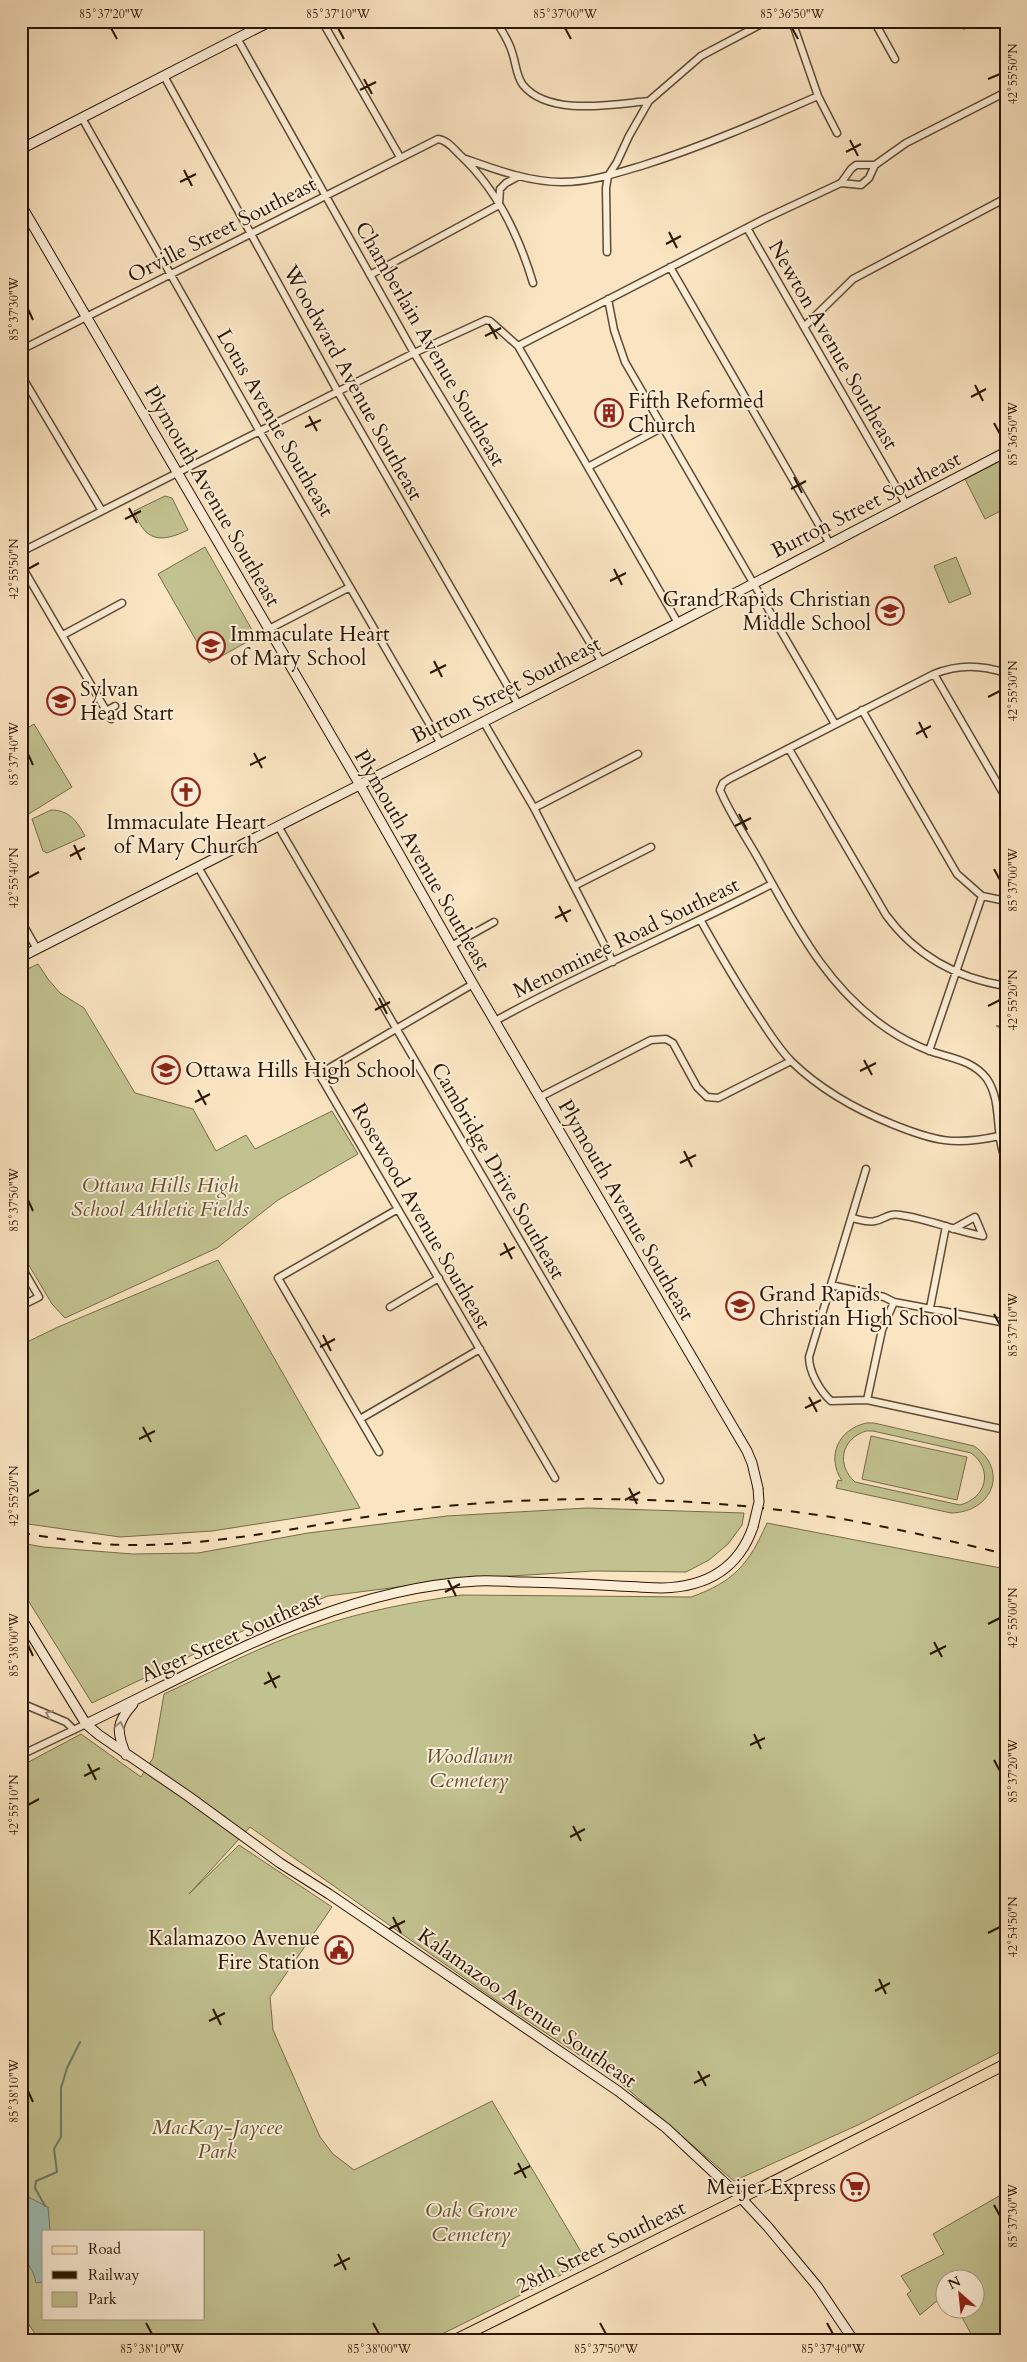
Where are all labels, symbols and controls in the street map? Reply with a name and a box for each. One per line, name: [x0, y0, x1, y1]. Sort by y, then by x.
text: 85°37'20"W: [79, 6, 144, 22]
text: 85°37'10"W: [306, 6, 371, 22]
text: 85°37'00"W: [533, 6, 598, 22]
text: 85°36'50"W: [760, 6, 825, 22]
text: 42°55'50"N: [1005, 43, 1021, 104]
street label: Orville Street Southeast: [123, 170, 322, 290]
street label: Chamberlain Avenue Southeast: [348, 216, 512, 472]
street label: Newton Avenue Southeast: [761, 235, 905, 455]
street label: Woodward Avenue Southeast: [276, 259, 430, 506]
text: 85°37'30"W: [6, 276, 22, 341]
street label: Lotus Avenue Southeast: [209, 324, 341, 523]
street label: Plymouth Avenue Southeast: [137, 380, 287, 612]
place label: Fifth Reformed Church: [628, 387, 764, 440]
building icon: Fifth Reformed Church: [594, 398, 624, 428]
text: 85°36'50"W: [1005, 401, 1021, 466]
street label: Burton Street Southeast: [766, 444, 966, 565]
text: 42°55'50"N: [6, 538, 22, 599]
place label: Grand Rapids Christian Middle School: [663, 585, 871, 638]
school or university icon: Grand Rapids Christian Middle School: [875, 596, 905, 626]
place label: Immaculate Heart of Mary School: [230, 620, 390, 673]
street label: Burton Street Southeast: [406, 629, 606, 750]
school or university icon: Immaculate Heart of Mary School: [196, 631, 226, 661]
text: 42°55'30"N: [1005, 660, 1021, 721]
place label: Sylvan Head Start: [80, 675, 174, 728]
school or university icon: Sylvan Head Start: [46, 686, 76, 716]
text: 85°37'40"W: [6, 721, 22, 786]
street label: Plymouth Avenue Southeast: [347, 744, 497, 976]
church icon: Immaculate Heart of Mary Church: [171, 777, 201, 807]
place label: Immaculate Heart of Mary Church: [106, 808, 266, 861]
text: 42°55'40"N: [6, 847, 22, 908]
text: 85°37'00"W: [1005, 847, 1021, 912]
street label: Menominee Road Southeast: [508, 870, 744, 1006]
text: 42°55'20"N: [1005, 969, 1021, 1030]
school or university icon: Ottawa Hills High School: [151, 1055, 181, 1085]
place label: Ottawa Hills High School: [185, 1056, 416, 1085]
street label: Cambridge Drive Southeast: [424, 1057, 572, 1285]
street label: Plymouth Avenue Southeast: [551, 1094, 701, 1326]
street label: Rosewood Avenue Southeast: [344, 1098, 498, 1335]
text: 85°37'50"W: [6, 1167, 22, 1232]
park label: Ottawa Hills High School Athletic Fields: [71, 1171, 249, 1224]
place label: Grand Rapids Christian High School: [759, 1280, 958, 1333]
school or university icon: Grand Rapids Christian High School: [725, 1291, 755, 1321]
text: 85°37'10"W: [1005, 1292, 1021, 1357]
text: 42°55'20"N: [6, 1465, 22, 1526]
street label: Alger Street Southeast: [136, 1584, 326, 1690]
text: 42°55'00"N: [1005, 1587, 1021, 1648]
text: 85°38'00"W: [6, 1612, 22, 1677]
one-way arrow: [45, 1709, 54, 1720]
one-way arrow: [114, 1721, 125, 1729]
text: 85°37'20"W: [1005, 1738, 1021, 1803]
park label: Woodlawn Cemetery: [426, 1742, 513, 1795]
text: 42°55'10"N: [6, 1774, 22, 1835]
text: 42°54'50"N: [1005, 1896, 1021, 1957]
street label: Kalamazoo Avenue Southeast: [412, 1921, 643, 2095]
place label: Kalamazoo Avenue Fire Station: [148, 1924, 320, 1977]
public building icon: Kalamazoo Avenue Fire Station: [324, 1935, 354, 1965]
text: 85°38'10"W: [6, 2058, 22, 2123]
park label: MacKay-Jaycee Park: [152, 2113, 283, 2166]
supermarket icon: Meijer Express: [840, 2172, 870, 2202]
place label: Meijer Express: [706, 2173, 836, 2202]
text: 85°37'30"W: [1005, 2183, 1021, 2248]
street label: 28th Street Southeast: [511, 2193, 691, 2301]
park label: Oak Grove Cemetery: [425, 2196, 518, 2249]
legend: [42, 2230, 205, 2320]
text: Road: [88, 2239, 121, 2259]
text: Railway: [88, 2265, 139, 2285]
north arrow: [934, 2270, 984, 2320]
text: N: [945, 2272, 964, 2294]
text: Park: [88, 2289, 117, 2309]
text: 85°38'10"W: [120, 2341, 185, 2357]
text: 85°38'00"W: [347, 2341, 412, 2357]
text: 85°37'50"W: [574, 2341, 639, 2357]
text: 85°37'40"W: [801, 2341, 866, 2357]

